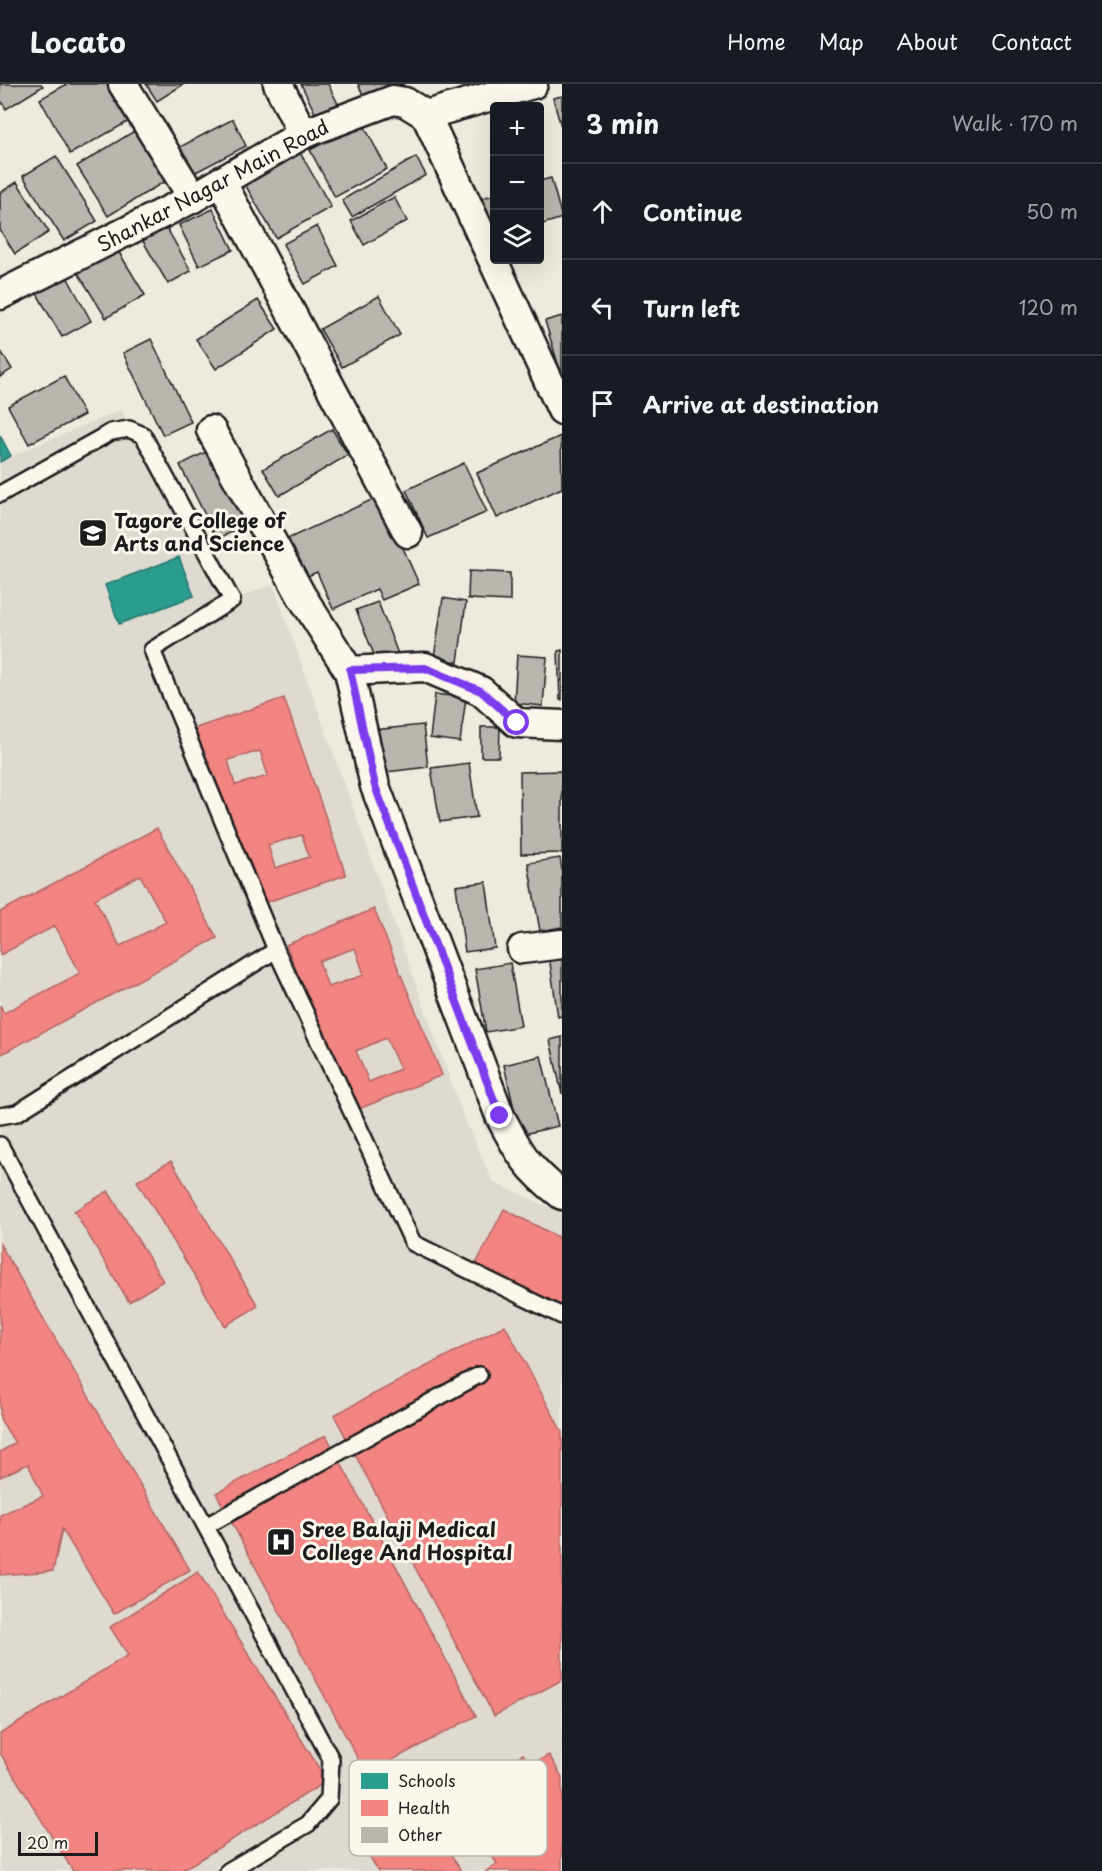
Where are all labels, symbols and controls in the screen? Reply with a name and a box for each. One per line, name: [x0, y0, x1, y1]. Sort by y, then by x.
text: Locato: [30, 20, 126, 63]
text: Home: [727, 25, 786, 57]
text: Map: [819, 25, 864, 57]
text: About: [897, 25, 958, 57]
text: Contact: [991, 25, 1072, 57]
map controls: [490, 102, 544, 264]
button: +: [490, 102, 544, 156]
text: 3 min: [586, 104, 659, 143]
text: Walk · 170 m: [952, 108, 1078, 138]
street label: Shankar Nagar Main Road: [91, 111, 334, 259]
button: −: [490, 156, 544, 210]
icon: ahead: [586, 195, 619, 228]
text: Continue: [643, 195, 742, 228]
text: 50 m: [1026, 196, 1078, 226]
button: layers: [490, 210, 544, 264]
icon: left: [586, 291, 619, 324]
text: Turn left: [643, 291, 740, 324]
text: 120 m: [1019, 292, 1078, 322]
icon: arrive: [586, 387, 619, 420]
text: Arrive at destination: [643, 387, 879, 420]
place label: Tagore College of Arts and Science: [113, 505, 287, 558]
school or university icon: Tagore College of Arts and Science: [77, 517, 109, 549]
route start: [503, 709, 529, 735]
route end: [486, 1102, 512, 1128]
place label: Sree Balaji Medical College And Hospital: [302, 1514, 512, 1567]
hospital icon: Sree Balaji Medical College And Hospital: [265, 1526, 297, 1558]
legend: [349, 1760, 547, 1856]
text: Schools: [398, 1768, 456, 1792]
text: Health: [398, 1795, 450, 1819]
text: Other: [398, 1822, 442, 1846]
scale bar: [18, 1829, 98, 1856]
text: 20 m: [27, 1830, 68, 1854]

